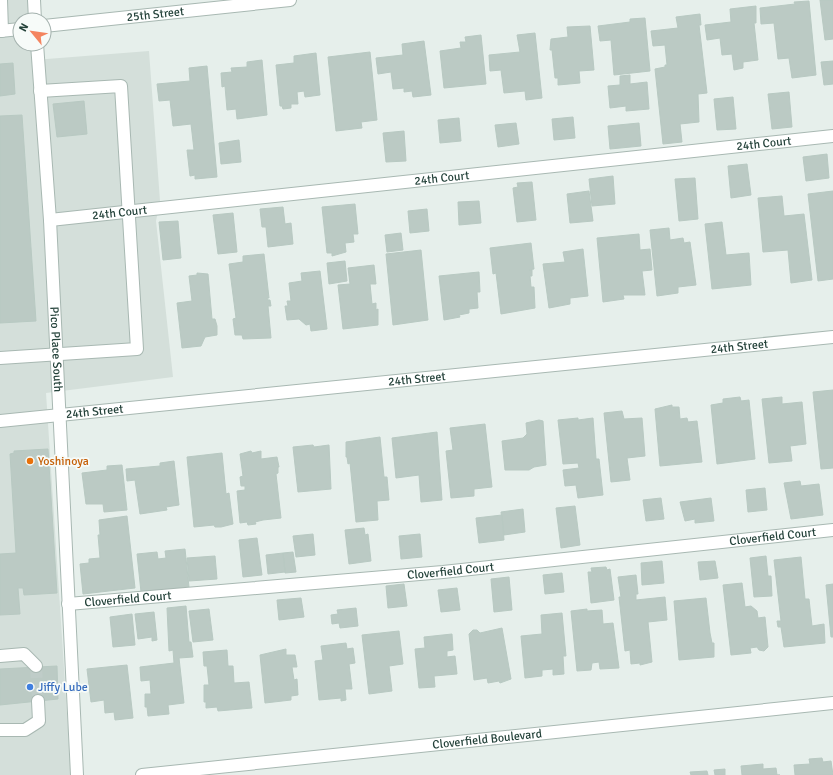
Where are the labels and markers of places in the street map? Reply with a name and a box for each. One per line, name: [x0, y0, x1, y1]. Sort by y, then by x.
place label: Yoshinoya: [38, 454, 89, 469]
marker: Yoshinoya: [25, 456, 35, 466]
place label: Jiffy Lube: [38, 680, 88, 695]
marker: Jiffy Lube: [25, 682, 35, 692]

